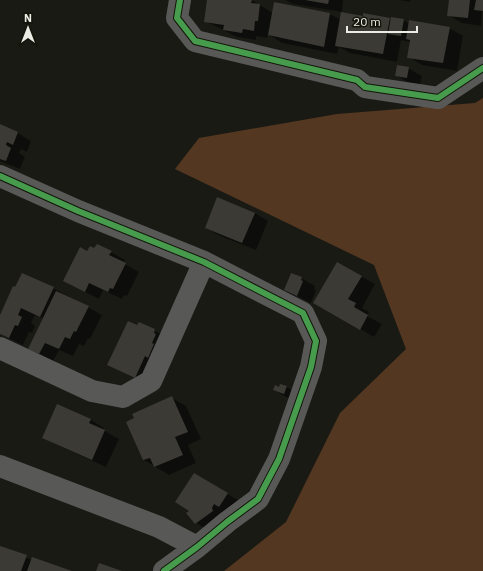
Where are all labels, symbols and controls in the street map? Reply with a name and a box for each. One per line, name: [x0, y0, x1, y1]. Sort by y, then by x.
north arrow: [8, 8, 48, 48]
scale bar: [347, 8, 417, 34]
text: N: [24, 11, 32, 25]
text: 20 m: [353, 14, 381, 29]

